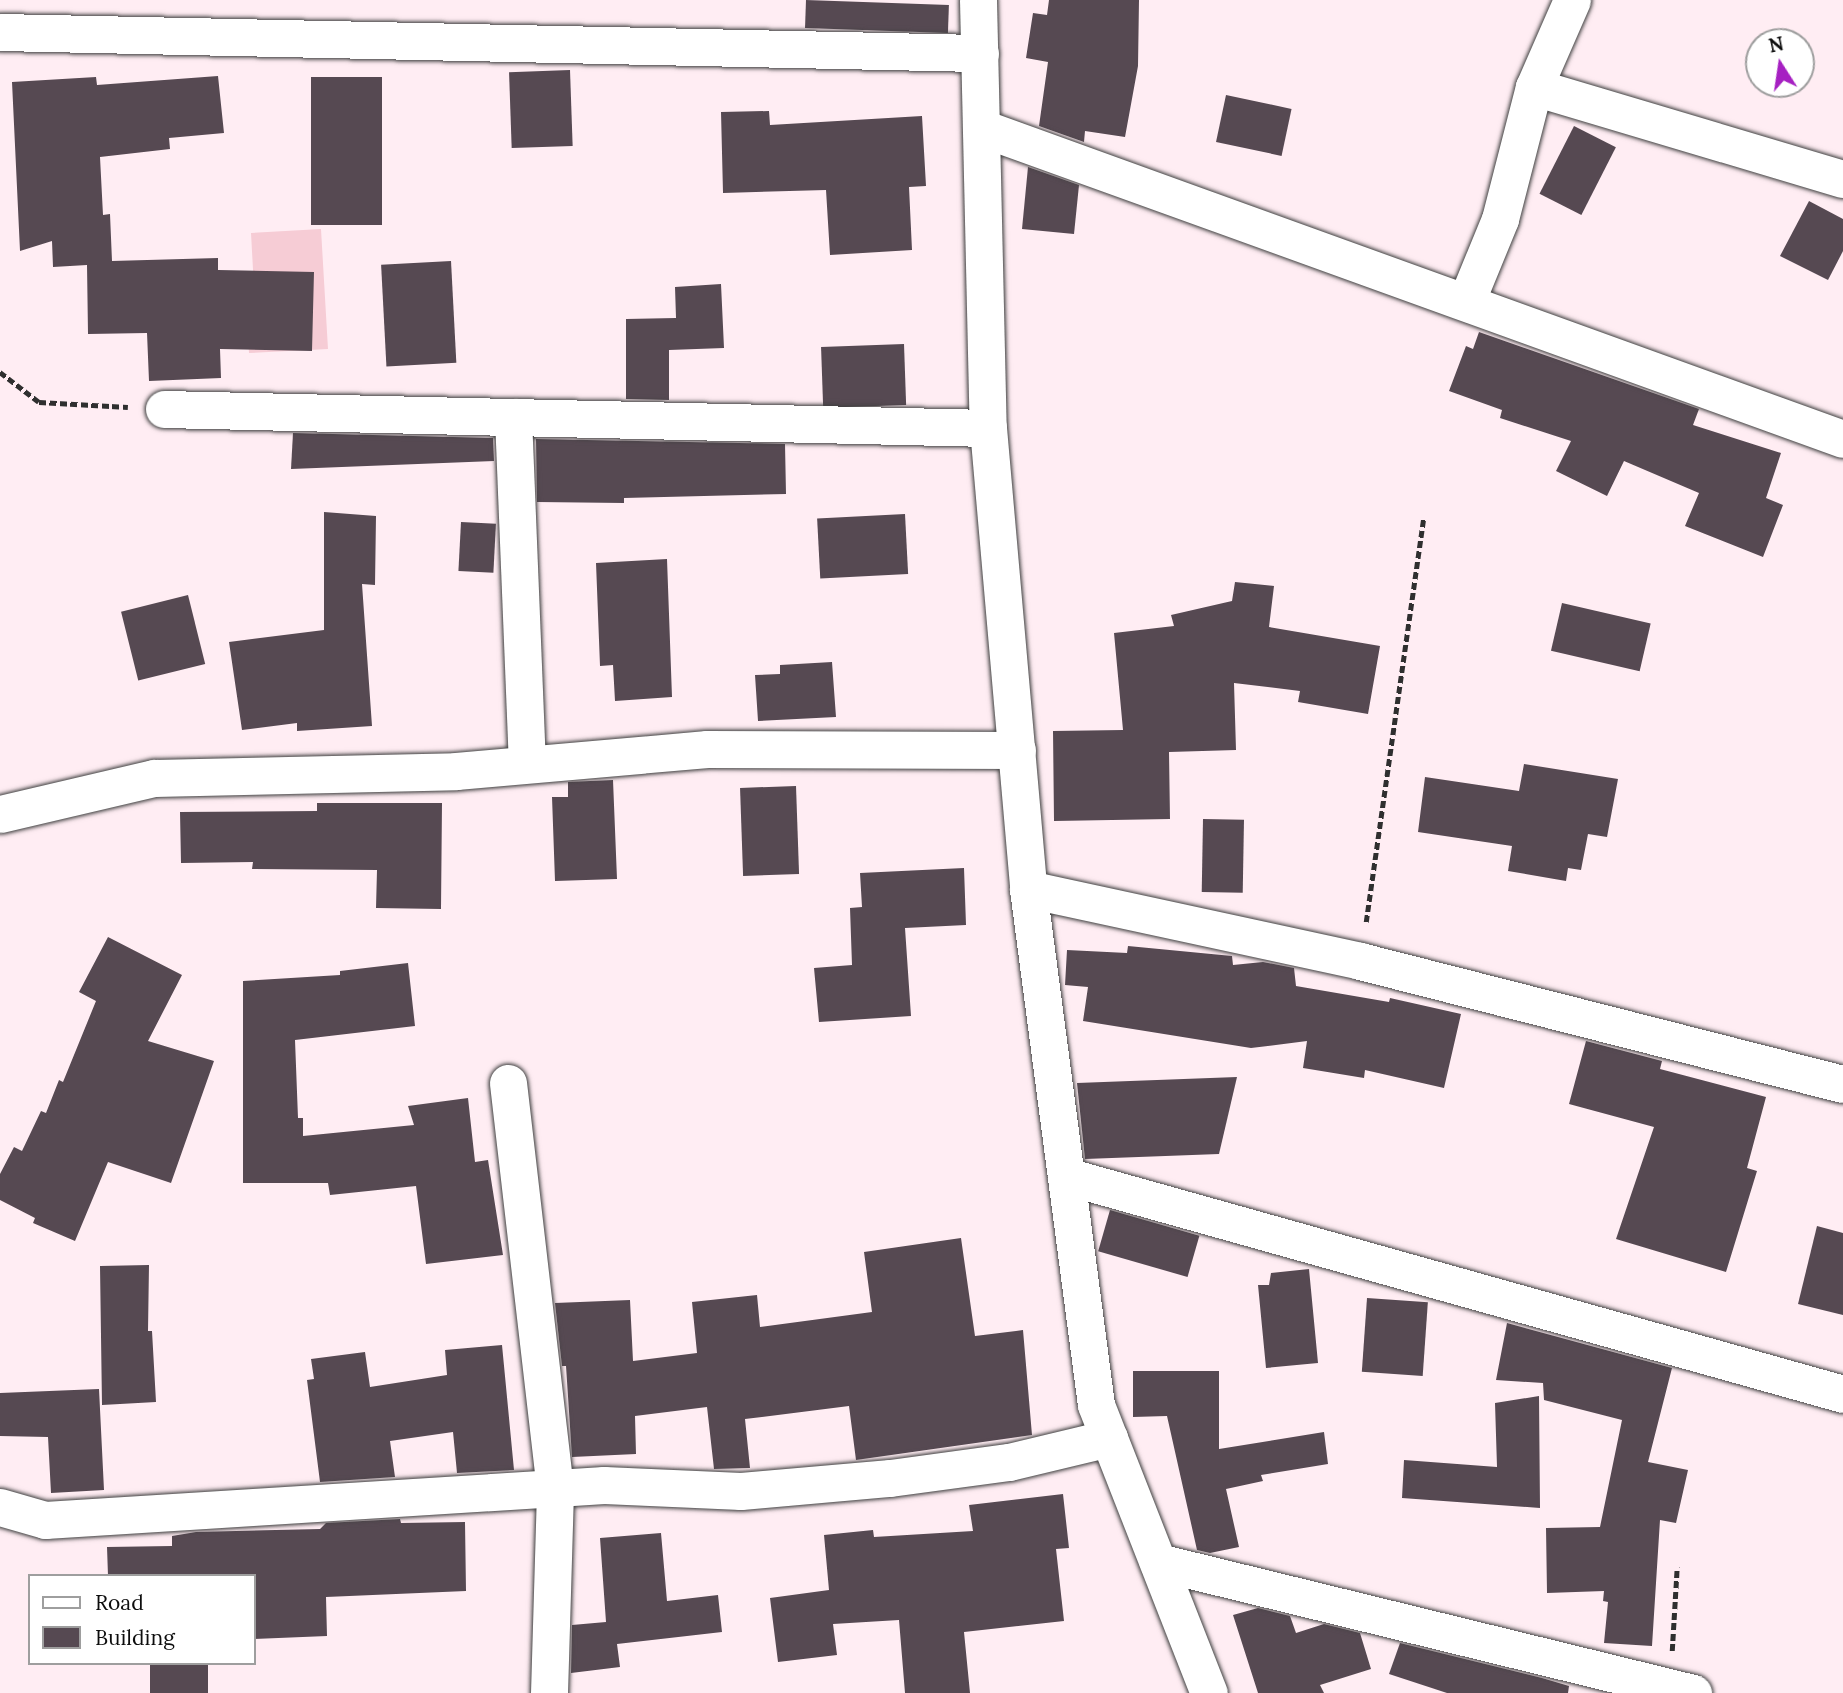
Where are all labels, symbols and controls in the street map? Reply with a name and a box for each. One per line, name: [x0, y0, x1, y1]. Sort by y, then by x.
north arrow: [1745, 28, 1815, 98]
text: N: [1766, 31, 1786, 58]
legend: [28, 1574, 256, 1665]
text: Road: [95, 1589, 144, 1616]
text: Building: [95, 1624, 175, 1651]

